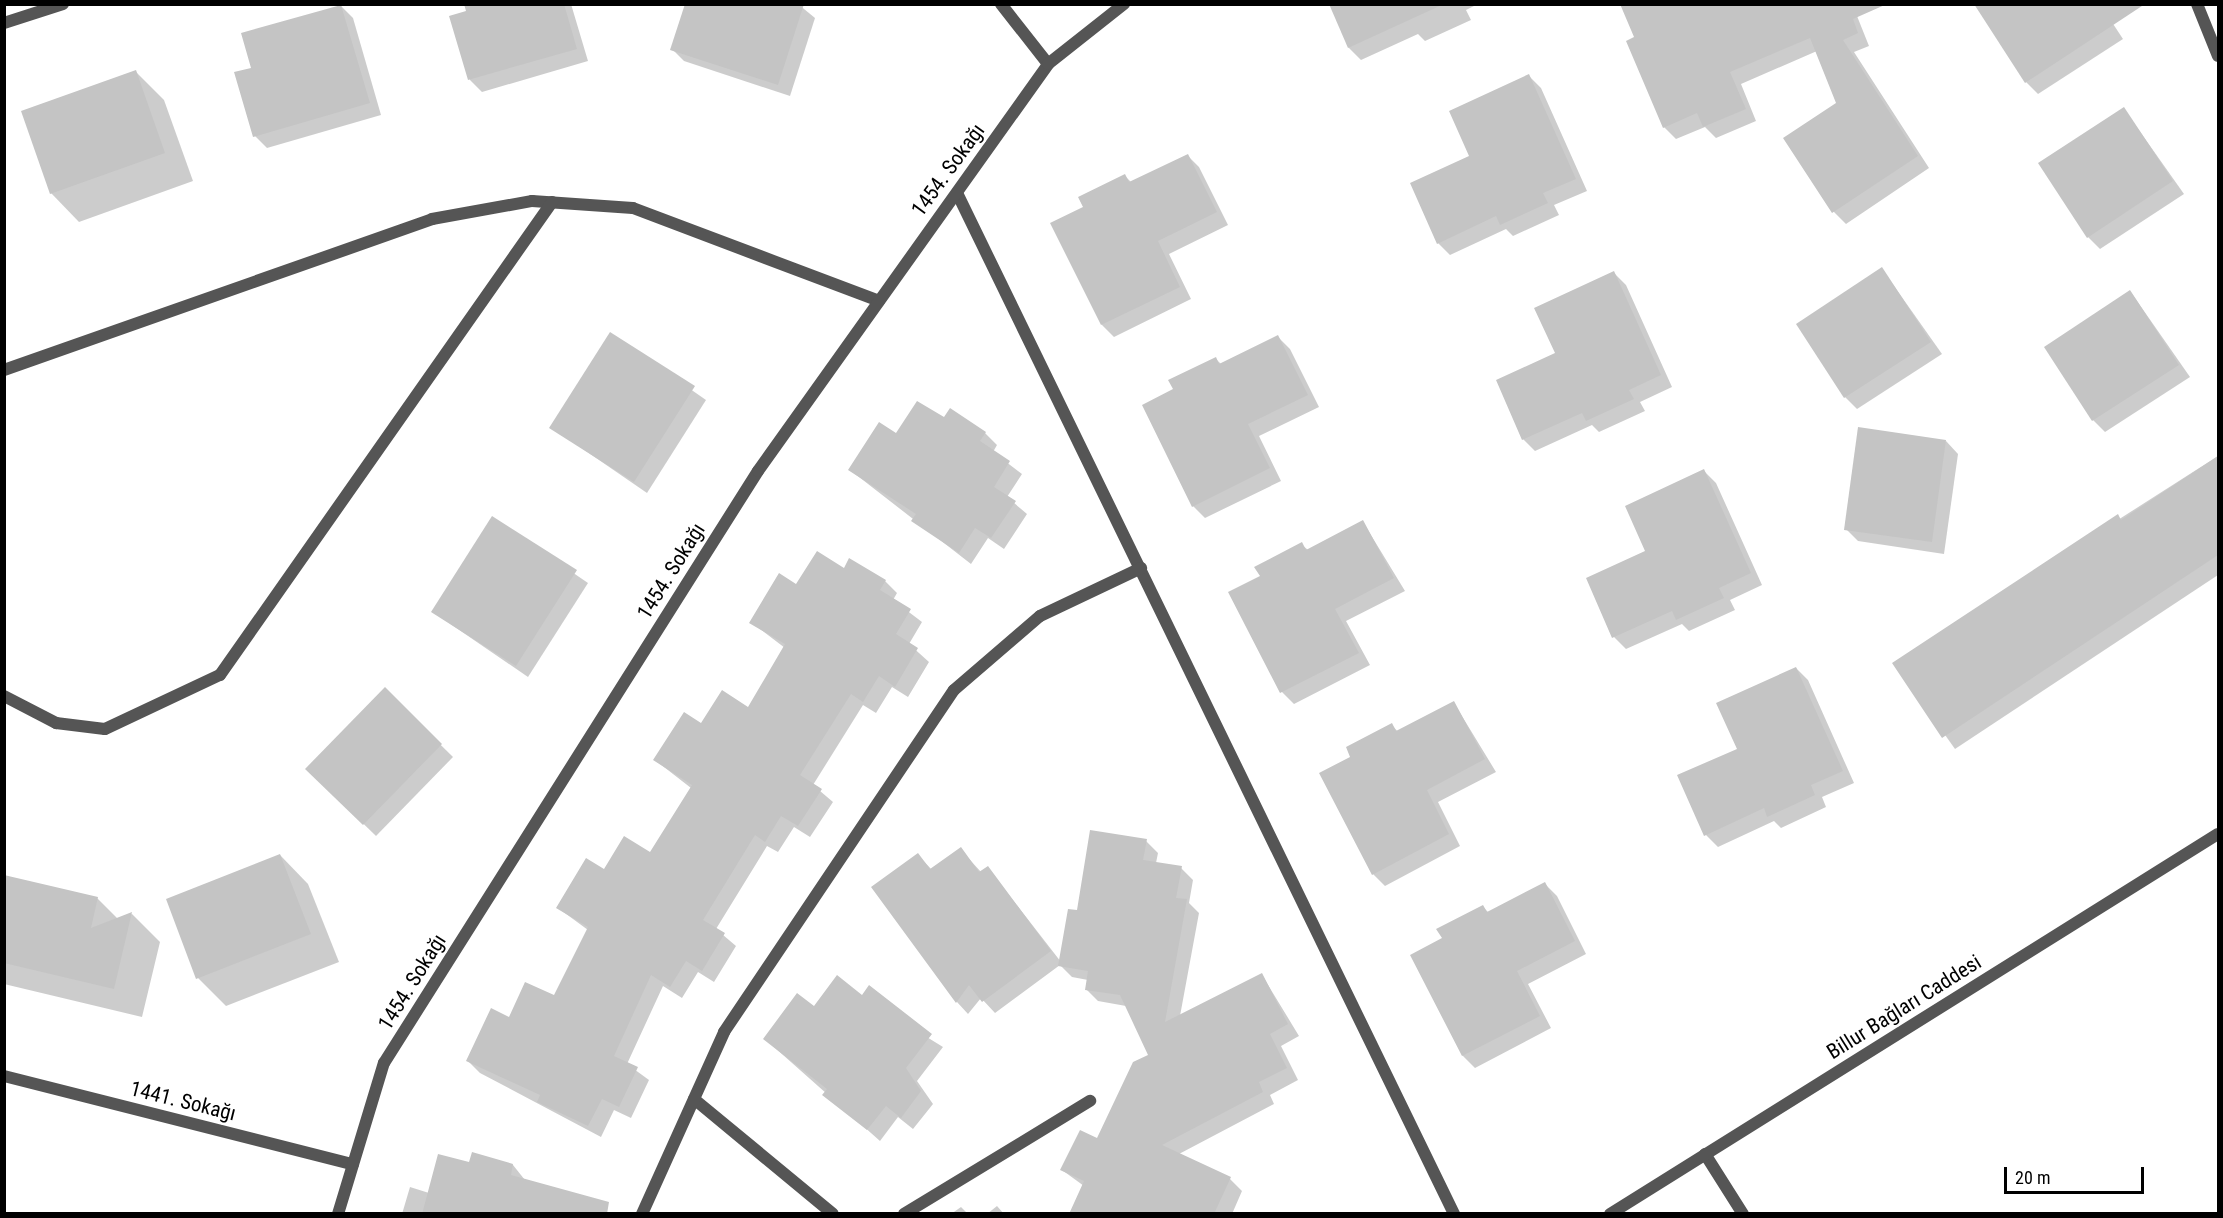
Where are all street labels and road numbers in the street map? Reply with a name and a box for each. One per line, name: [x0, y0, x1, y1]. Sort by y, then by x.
street label: 1454. Sokağı: [906, 119, 990, 221]
street label: 1454. Sokağı: [632, 518, 710, 624]
street label: 1454. Sokağı: [373, 929, 451, 1035]
street label: Billur Bağları Caddesi: [1822, 949, 1986, 1065]
street label: 1441. Sokağı: [128, 1076, 238, 1126]

